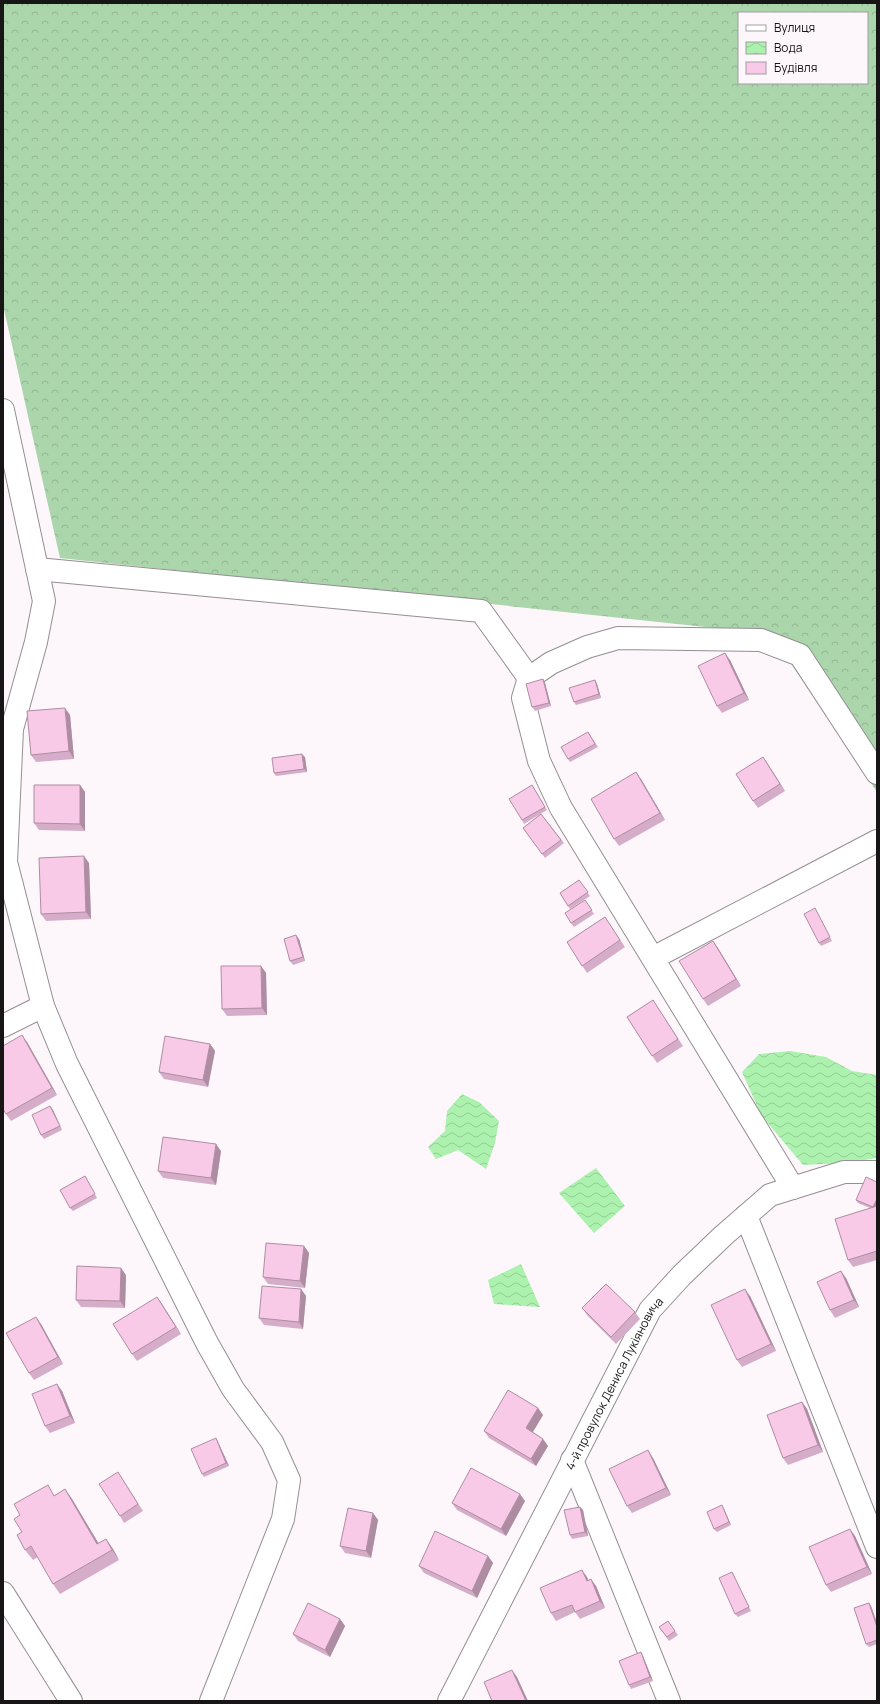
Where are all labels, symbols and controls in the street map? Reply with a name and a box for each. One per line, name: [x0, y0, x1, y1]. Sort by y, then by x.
legend: [738, 12, 868, 84]
text: Вулиця: [774, 19, 815, 36]
text: Вода: [774, 39, 802, 56]
text: Будівля: [774, 59, 817, 76]
street label: 4-й провулок Дениса Лукіяновича: [561, 1293, 667, 1473]

